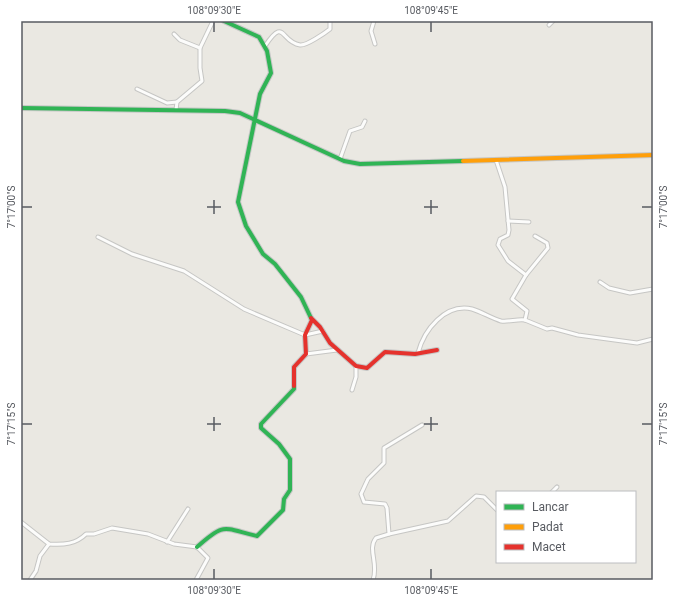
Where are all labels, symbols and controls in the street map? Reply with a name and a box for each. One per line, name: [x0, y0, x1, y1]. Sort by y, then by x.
text: 108°09'30"E: [187, 5, 241, 16]
text: 108°09'45"E: [404, 5, 458, 16]
text: 7°17'00"S: [6, 186, 17, 228]
text: 7°17'00"S: [658, 186, 669, 228]
text: 7°17'15"S: [6, 403, 17, 445]
text: 7°17'15"S: [658, 403, 669, 445]
legend: [496, 491, 636, 563]
text: Lancar: [532, 500, 569, 514]
text: Padat: [532, 520, 563, 534]
text: Macet: [532, 540, 566, 554]
text: 108°09'30"E: [187, 585, 241, 596]
text: 108°09'45"E: [404, 585, 458, 596]

